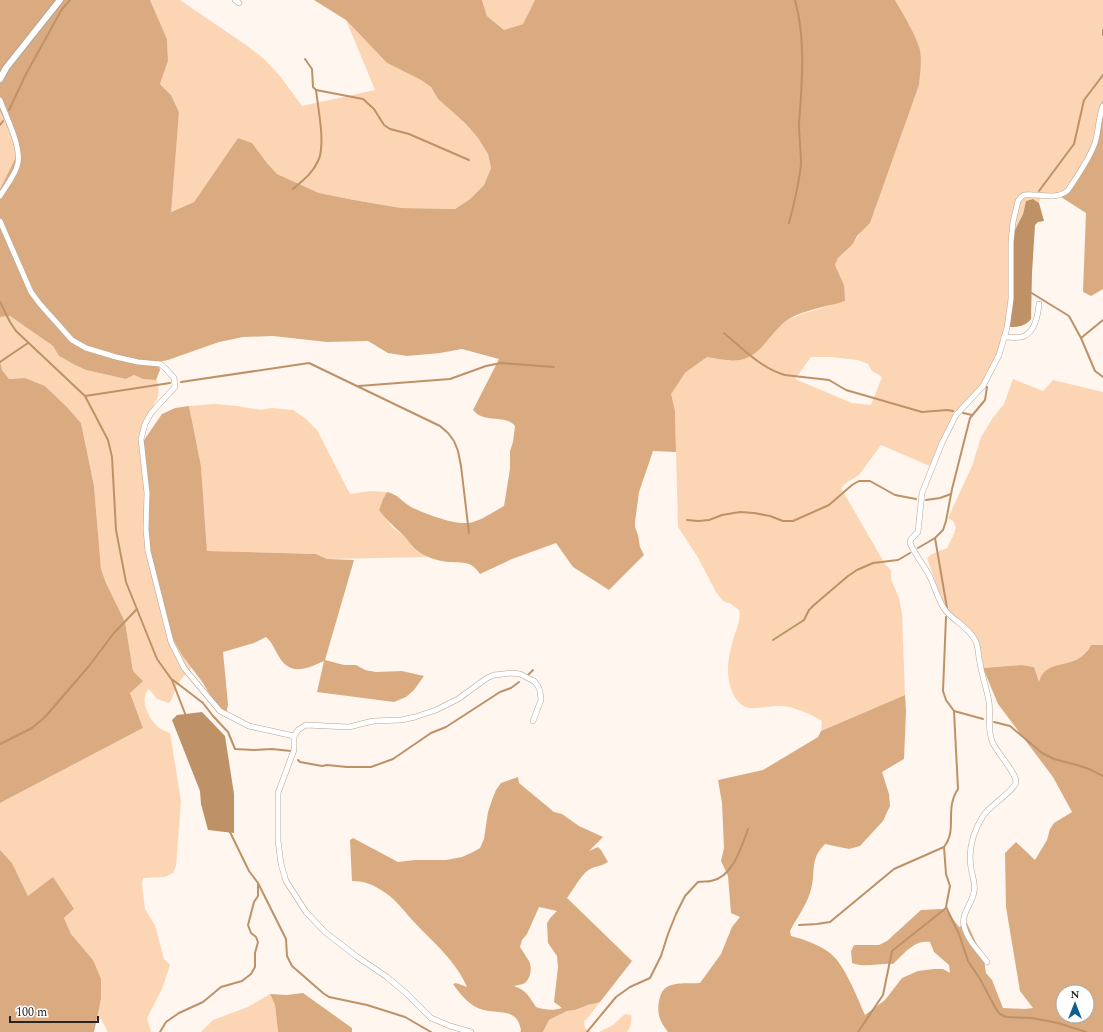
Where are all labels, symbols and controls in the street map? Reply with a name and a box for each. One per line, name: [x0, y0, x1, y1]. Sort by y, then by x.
north arrow: [1055, 984, 1095, 1024]
text: N: [1071, 986, 1080, 1003]
scale bar: [10, 998, 98, 1024]
text: 100 m: [16, 1003, 47, 1022]

